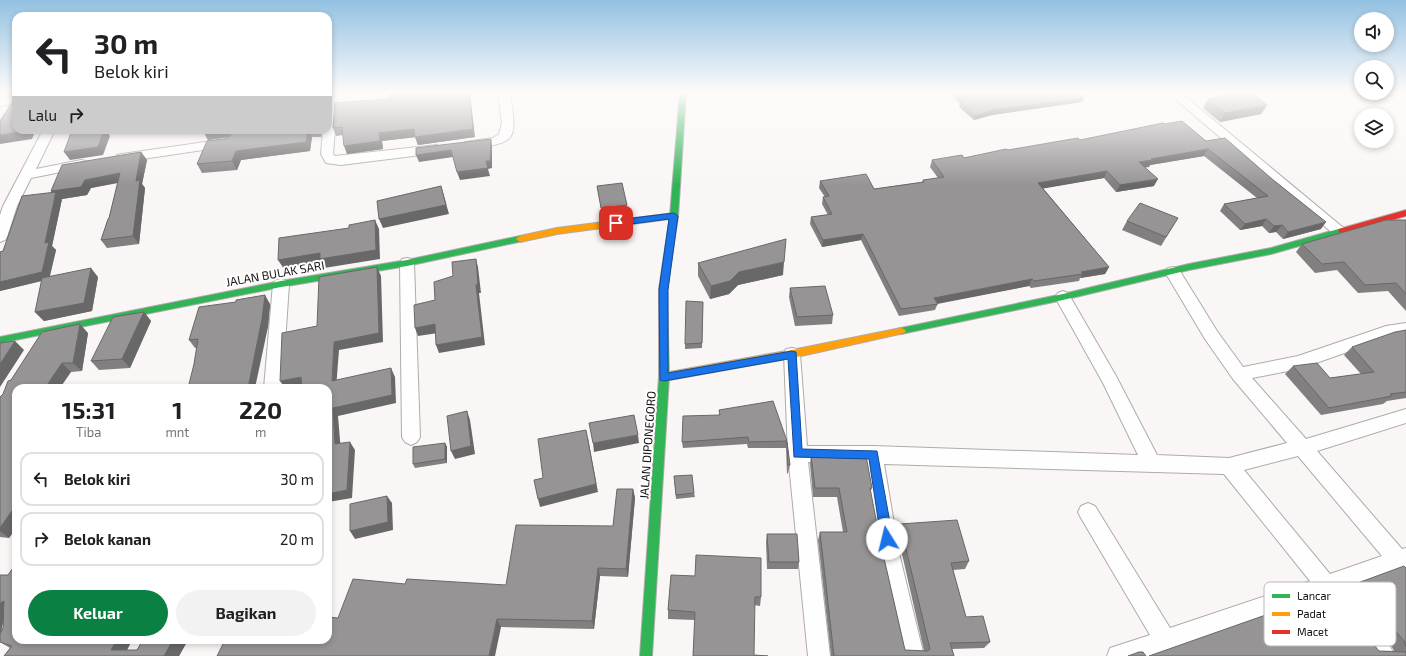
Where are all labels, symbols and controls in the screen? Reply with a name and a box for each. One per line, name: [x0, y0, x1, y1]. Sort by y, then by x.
map controls: [1354, 12, 1394, 148]
button: sound: [1354, 12, 1394, 52]
text: 30 m: [94, 26, 158, 60]
icon: left: [28, 28, 80, 80]
text: Belok kiri: [94, 60, 169, 82]
button: search: [1354, 60, 1394, 100]
icon: right: [65, 104, 87, 126]
text: Lalu: [28, 106, 57, 124]
button: layers: [1354, 108, 1394, 148]
pin: [599, 206, 633, 240]
icon: arrive: [605, 212, 627, 234]
street label: JALAN BULAK SARI: [225, 257, 325, 289]
street label: JALAN DIPONEGORO: [636, 390, 658, 500]
text: 15:31: [62, 395, 116, 424]
text: 1: [172, 395, 183, 424]
text: 220: [239, 395, 282, 424]
text: Tiba: [76, 424, 101, 440]
text: mnt: [165, 424, 189, 440]
text: m: [255, 424, 266, 440]
icon: left: [30, 468, 52, 490]
text: Belok kiri: [64, 470, 130, 488]
text: 30 m: [280, 470, 314, 488]
position arrow: [866, 518, 908, 560]
icon: right: [30, 528, 52, 550]
text: Belok kanan: [64, 530, 151, 548]
text: 20 m: [280, 530, 314, 548]
legend: [1264, 582, 1396, 646]
text: Lancar: [1297, 589, 1332, 602]
button: Keluar: [28, 590, 168, 636]
button: Bagikan: [176, 590, 316, 636]
text: Padat: [1297, 607, 1326, 620]
text: Macet: [1297, 625, 1328, 638]

